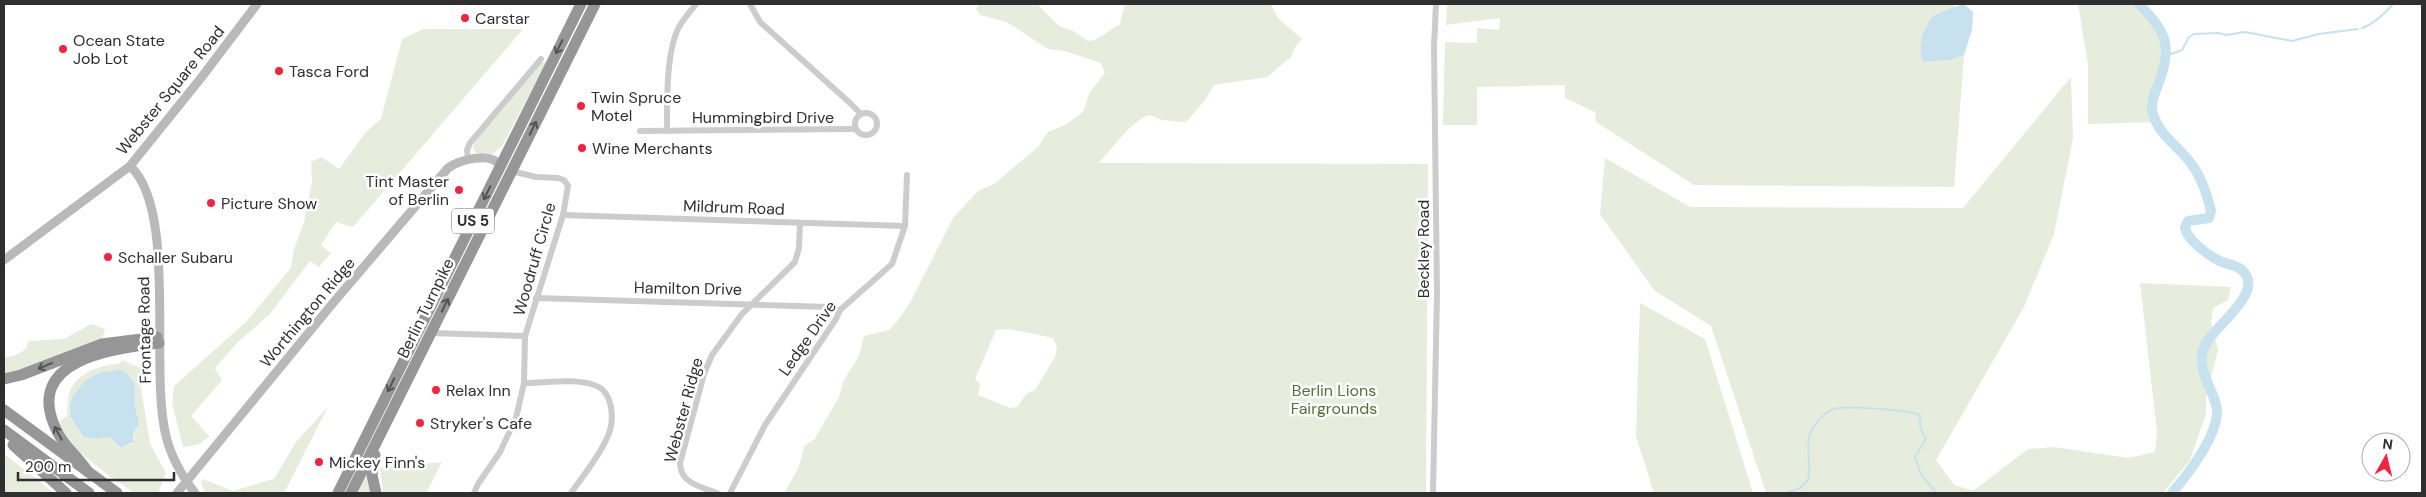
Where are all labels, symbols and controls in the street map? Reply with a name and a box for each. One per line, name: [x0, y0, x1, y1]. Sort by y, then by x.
place label: Carstar: [475, 8, 530, 29]
marker: Carstar: [459, 12, 471, 24]
street label: Webster Square Road: [112, 21, 229, 159]
place label: Ocean State Job Lot: [73, 30, 165, 69]
one-way arrow: [554, 39, 563, 54]
marker: Ocean State Job Lot: [57, 43, 69, 55]
place label: Tasca Ford: [289, 61, 369, 82]
marker: Tasca Ford: [273, 65, 285, 77]
place label: Twin Spruce Motel: [591, 87, 681, 126]
marker: Twin Spruce Motel: [575, 100, 587, 112]
street label: Hummingbird Drive: [692, 107, 834, 128]
one-way arrow: [528, 120, 538, 135]
place label: Wine Merchants: [592, 138, 713, 159]
marker: Wine Merchants: [576, 142, 588, 154]
place label: Tint Master of Berlin: [366, 171, 449, 210]
marker: Tint Master of Berlin: [453, 184, 465, 196]
one-way arrow: [482, 185, 491, 200]
place label: Picture Show: [221, 193, 317, 214]
street label: Mildrum Road: [683, 195, 785, 220]
marker: Picture Show: [205, 197, 217, 209]
street label: Woodruff Circle: [508, 200, 561, 318]
street label: Beckley Road: [1413, 200, 1434, 298]
road number: US 5: [452, 208, 494, 234]
place label: Schaller Subaru: [118, 247, 233, 268]
marker: Schaller Subaru: [102, 251, 114, 263]
street label: Worthington Ridge: [255, 253, 360, 372]
street label: Berlin Turnpike: [392, 255, 459, 362]
street label: Frontage Road: [133, 276, 156, 384]
street label: Hamilton Drive: [634, 277, 742, 300]
street label: Ledge Drive: [774, 297, 841, 380]
one-way arrow: [441, 298, 450, 313]
street label: Webster Ridge: [659, 355, 708, 465]
one-way arrow: [38, 361, 53, 371]
one-way arrow: [386, 378, 396, 393]
place label: Relax Inn: [446, 380, 511, 401]
park label: Berlin Lions Fairgrounds: [1291, 380, 1377, 419]
marker: Relax Inn: [430, 384, 442, 396]
place label: Stryker's Cafe: [430, 413, 532, 434]
marker: Stryker's Cafe: [414, 417, 426, 429]
one-way arrow: [53, 426, 63, 441]
north arrow: [2361, 432, 2411, 482]
text: N: [2381, 435, 2394, 454]
scale bar: [18, 450, 174, 482]
place label: Mickey Finn's: [329, 452, 425, 473]
marker: Mickey Finn's: [313, 456, 325, 468]
text: 200 m: [25, 457, 71, 477]

